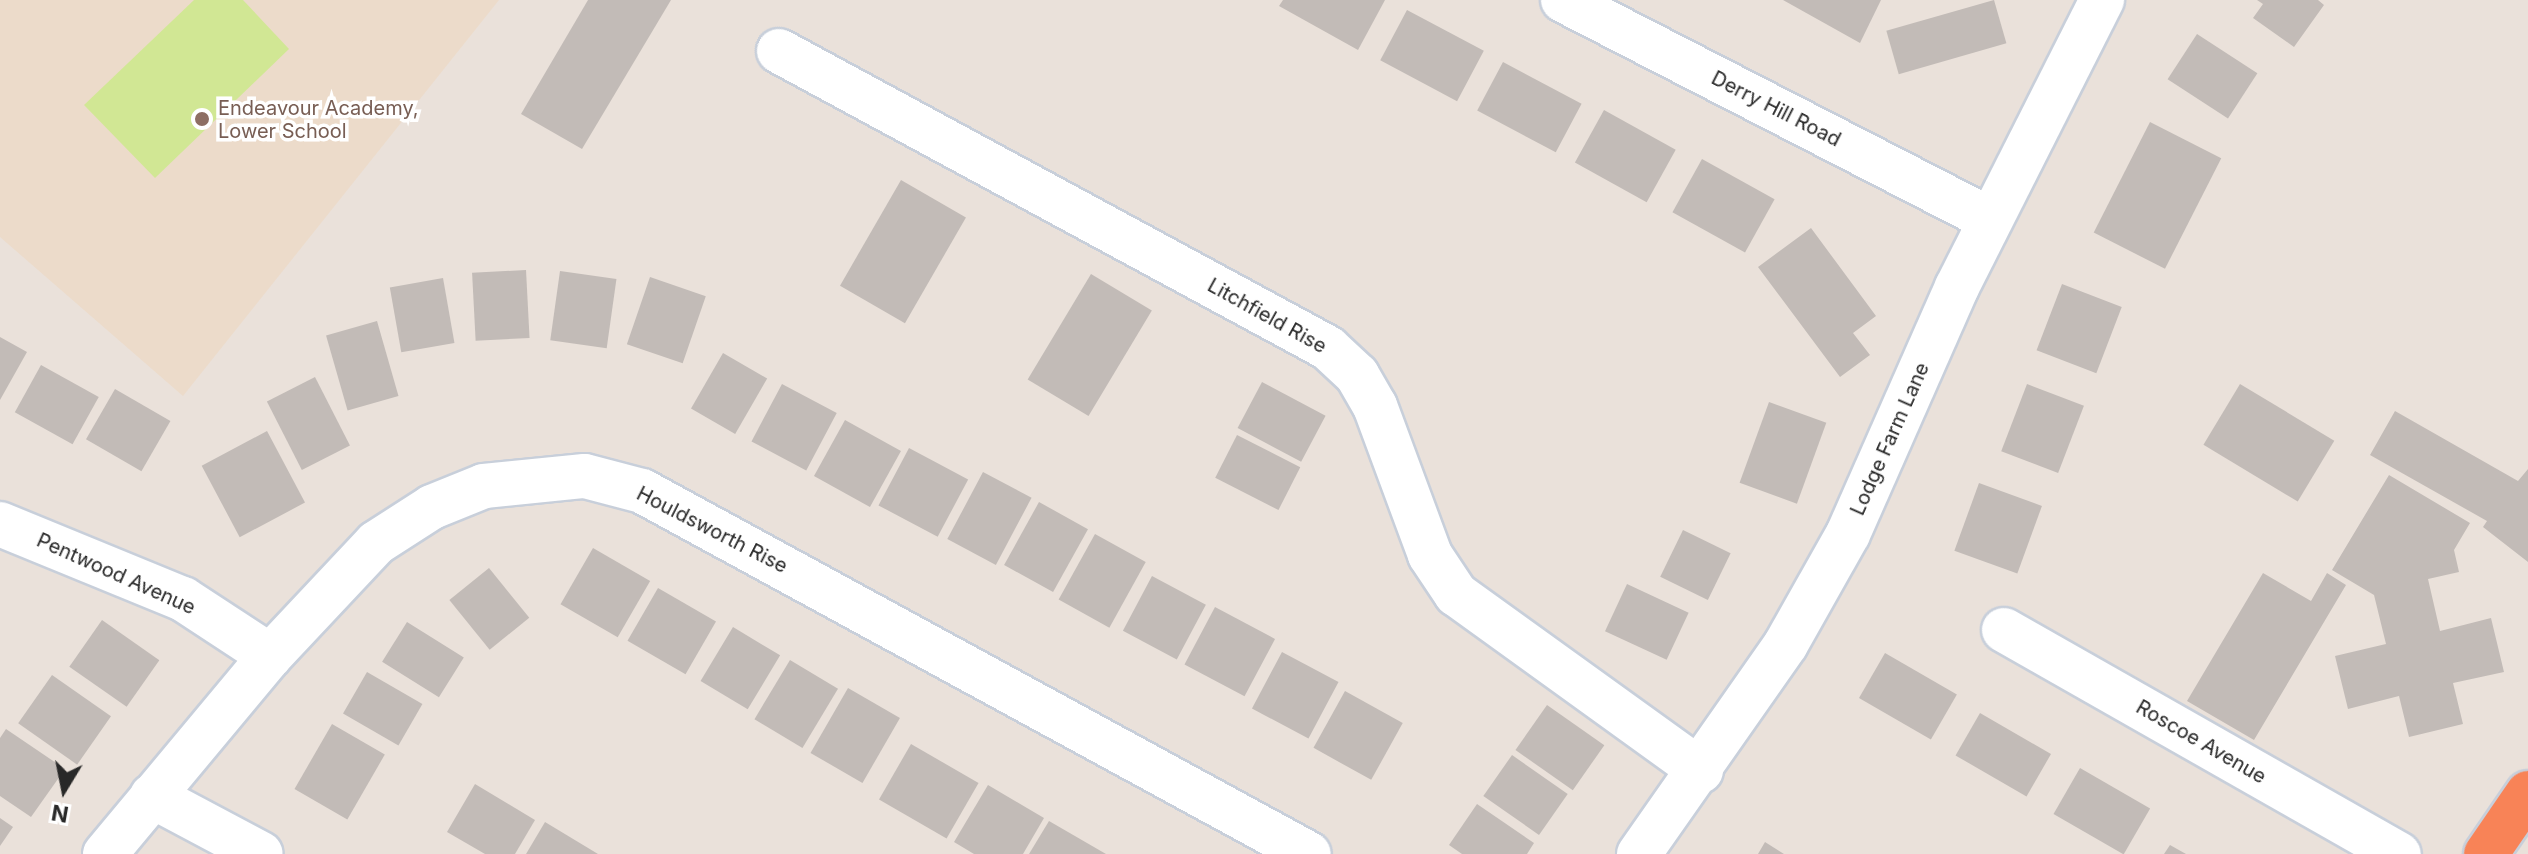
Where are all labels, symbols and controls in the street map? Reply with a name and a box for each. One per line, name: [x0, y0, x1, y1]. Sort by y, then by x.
street label: Derry Hill Road: [1707, 66, 1845, 152]
place label: Endeavour Academy, Lower School: [218, 96, 419, 143]
marker: Endeavour Academy, Lower School: [193, 110, 211, 128]
street label: Litchfield Rise: [1203, 273, 1331, 359]
street label: Lodge Farm Lane: [1846, 359, 1934, 519]
street label: Houldsworth Rise: [633, 482, 791, 578]
street label: Pentwood Avenue: [33, 528, 199, 620]
street label: Roscoe Avenue: [2132, 695, 2270, 789]
north arrow: [24, 750, 104, 830]
text: N: [49, 799, 70, 828]

